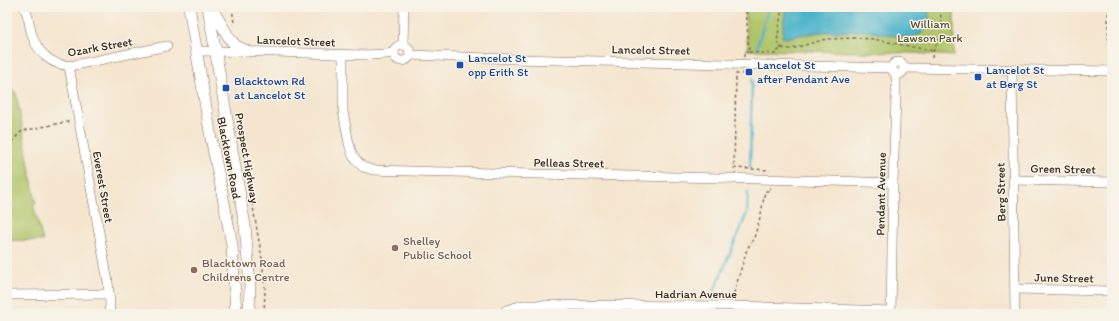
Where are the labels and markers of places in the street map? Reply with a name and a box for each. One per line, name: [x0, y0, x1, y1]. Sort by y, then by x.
place label: Lancelot St opp Erith St: [468, 51, 529, 79]
place label: Lancelot St after Pendant Ave: [757, 58, 850, 86]
marker: Lancelot St opp Erith St: [455, 60, 465, 70]
place label: Lancelot St at Berg St: [986, 63, 1045, 91]
marker: Lancelot St after Pendant Ave: [744, 67, 754, 77]
marker: Lancelot St at Berg St: [973, 72, 983, 82]
place label: Blacktown Rd at Lancelot St: [234, 74, 306, 102]
marker: Blacktown Rd at Lancelot St: [221, 83, 231, 93]
place label: Shelley Public School: [403, 234, 472, 262]
marker: Shelley Public School: [390, 243, 400, 253]
place label: Blacktown Road Childrens Centre: [202, 256, 290, 284]
marker: Blacktown Road Childrens Centre: [189, 265, 199, 275]

